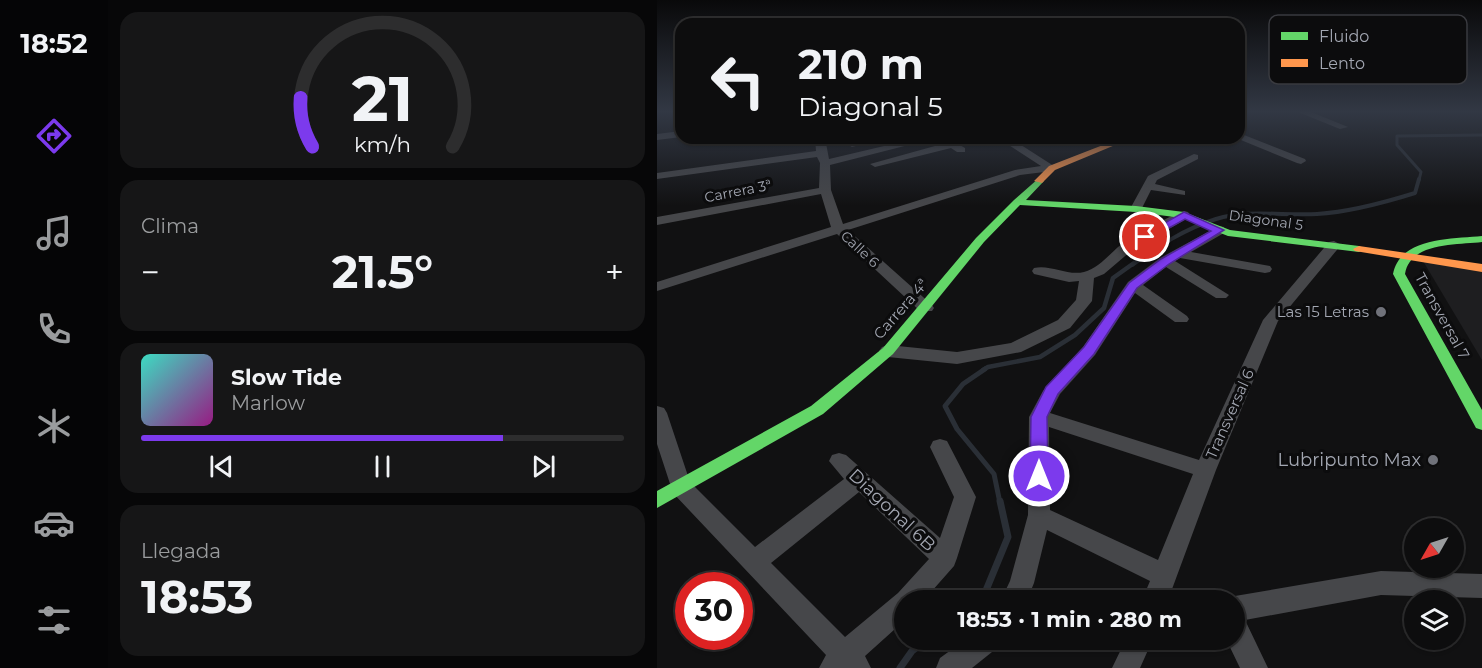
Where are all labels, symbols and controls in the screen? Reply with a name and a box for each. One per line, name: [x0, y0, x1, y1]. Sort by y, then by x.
legend: [1269, 15, 1467, 84]
text: 18:52: [20, 27, 88, 60]
text: Fluido: [1319, 27, 1369, 46]
text: 210 m: [798, 38, 924, 90]
icon: left: [699, 42, 777, 120]
text: Lento: [1319, 54, 1365, 73]
text: 21: [352, 61, 413, 137]
text: Diagonal 5: [798, 90, 943, 123]
icon: directions: [33, 115, 75, 157]
text: km/h: [354, 131, 411, 157]
street label: Carrera 3ª: [703, 176, 773, 206]
street label: Diagonal 5: [1228, 206, 1304, 234]
pin: [1119, 211, 1170, 262]
icon: music: [33, 212, 75, 254]
text: Clima: [141, 214, 199, 238]
icon: arrive: [1128, 220, 1161, 253]
street label: Calle 6: [837, 227, 883, 272]
text: 21.5°: [332, 244, 433, 299]
text: −: [141, 252, 160, 292]
text: +: [605, 252, 624, 292]
street label: Transversal 7: [1411, 269, 1474, 362]
street label: Carrera 4ª: [869, 275, 932, 343]
place label: Las 15 Letras: [1277, 302, 1369, 321]
marker: Las 15 Letras: [1374, 305, 1388, 319]
icon: phone: [33, 308, 75, 350]
text: Slow Tide: [231, 364, 342, 391]
street label: Transversal 6: [1201, 366, 1258, 462]
text: Marlow: [231, 391, 305, 415]
icon: climate: [33, 405, 75, 447]
position arrow: [1007, 444, 1071, 508]
place label: Lubripunto Max: [1277, 449, 1421, 471]
icon: previous: [205, 450, 238, 483]
icon: pause: [366, 450, 399, 483]
icon: next: [527, 450, 560, 483]
marker: Lubripunto Max: [1426, 453, 1440, 467]
street label: Diagonal 6B: [844, 464, 940, 556]
icon: car: [33, 502, 75, 544]
north arrow: [1404, 518, 1464, 578]
map controls: [1404, 518, 1464, 650]
text: Llegada: [141, 539, 221, 563]
text: 18:53: [141, 569, 253, 624]
speed limit sign: 30: [675, 572, 753, 650]
button: layers: [1404, 590, 1464, 650]
icon: filters: [33, 599, 75, 641]
text: 18:53 · 1 min · 280 m: [957, 606, 1182, 633]

